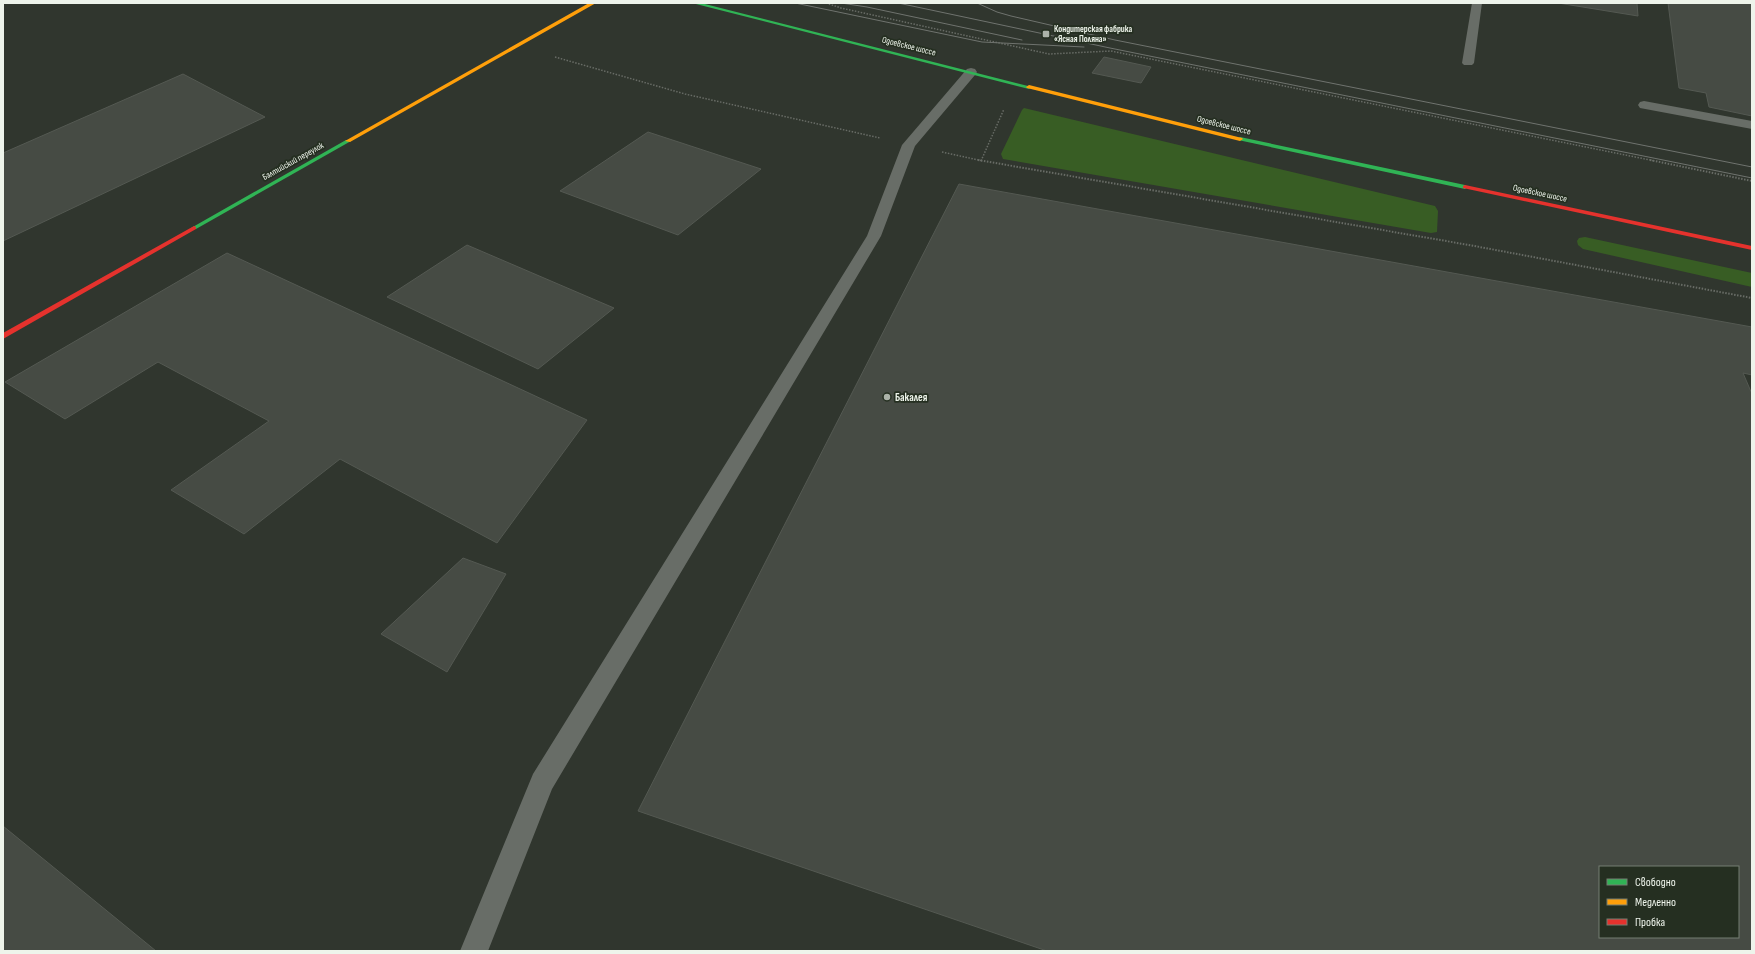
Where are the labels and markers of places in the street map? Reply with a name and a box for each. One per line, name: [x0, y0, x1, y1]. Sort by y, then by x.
place label: Кондитерская фабрика «Ясная Поляна»: [1054, 24, 1132, 45]
marker: Кондитерская фабрика «Ясная Поляна»: [1041, 29, 1051, 39]
place label: Бакалея: [895, 391, 928, 404]
marker: Бакалея: [882, 392, 892, 402]

